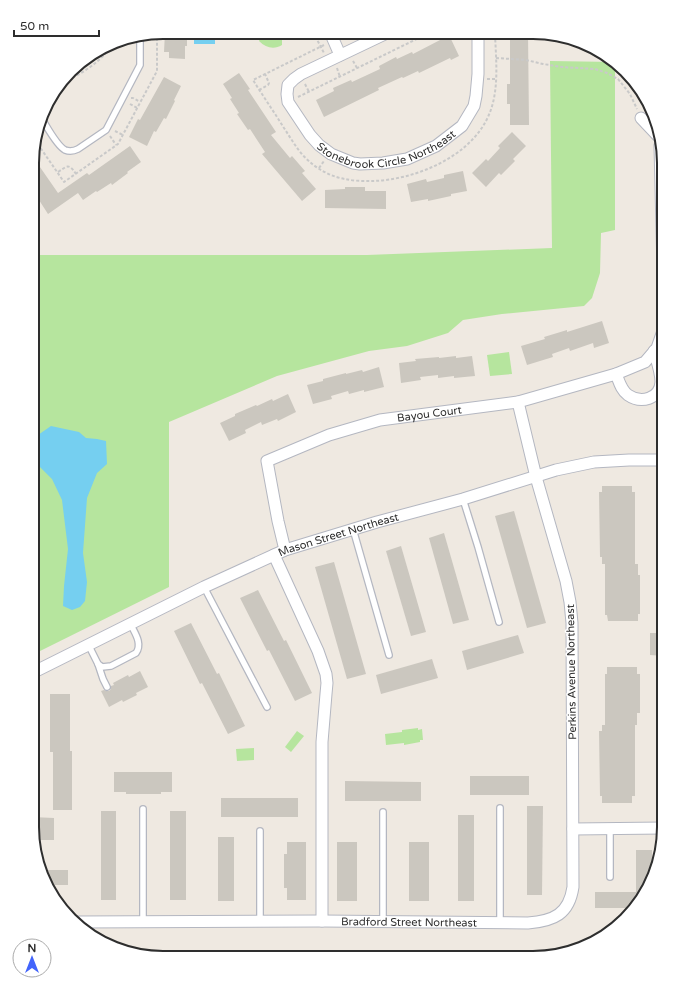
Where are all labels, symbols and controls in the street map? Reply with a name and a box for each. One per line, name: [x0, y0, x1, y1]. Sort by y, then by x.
scale bar: [14, 12, 99, 38]
text: 50 m: [20, 19, 49, 33]
street label: Stonebrook Circle Northeast: [314, 128, 458, 171]
street label: Bayou Court: [396, 403, 463, 425]
street label: Mason Street Northeast: [276, 511, 400, 559]
street label: Perkins Avenue Northeast: [564, 604, 579, 740]
street label: Bradford Street Northeast: [341, 915, 477, 930]
north arrow: [12, 938, 52, 978]
text: N: [28, 942, 36, 955]

